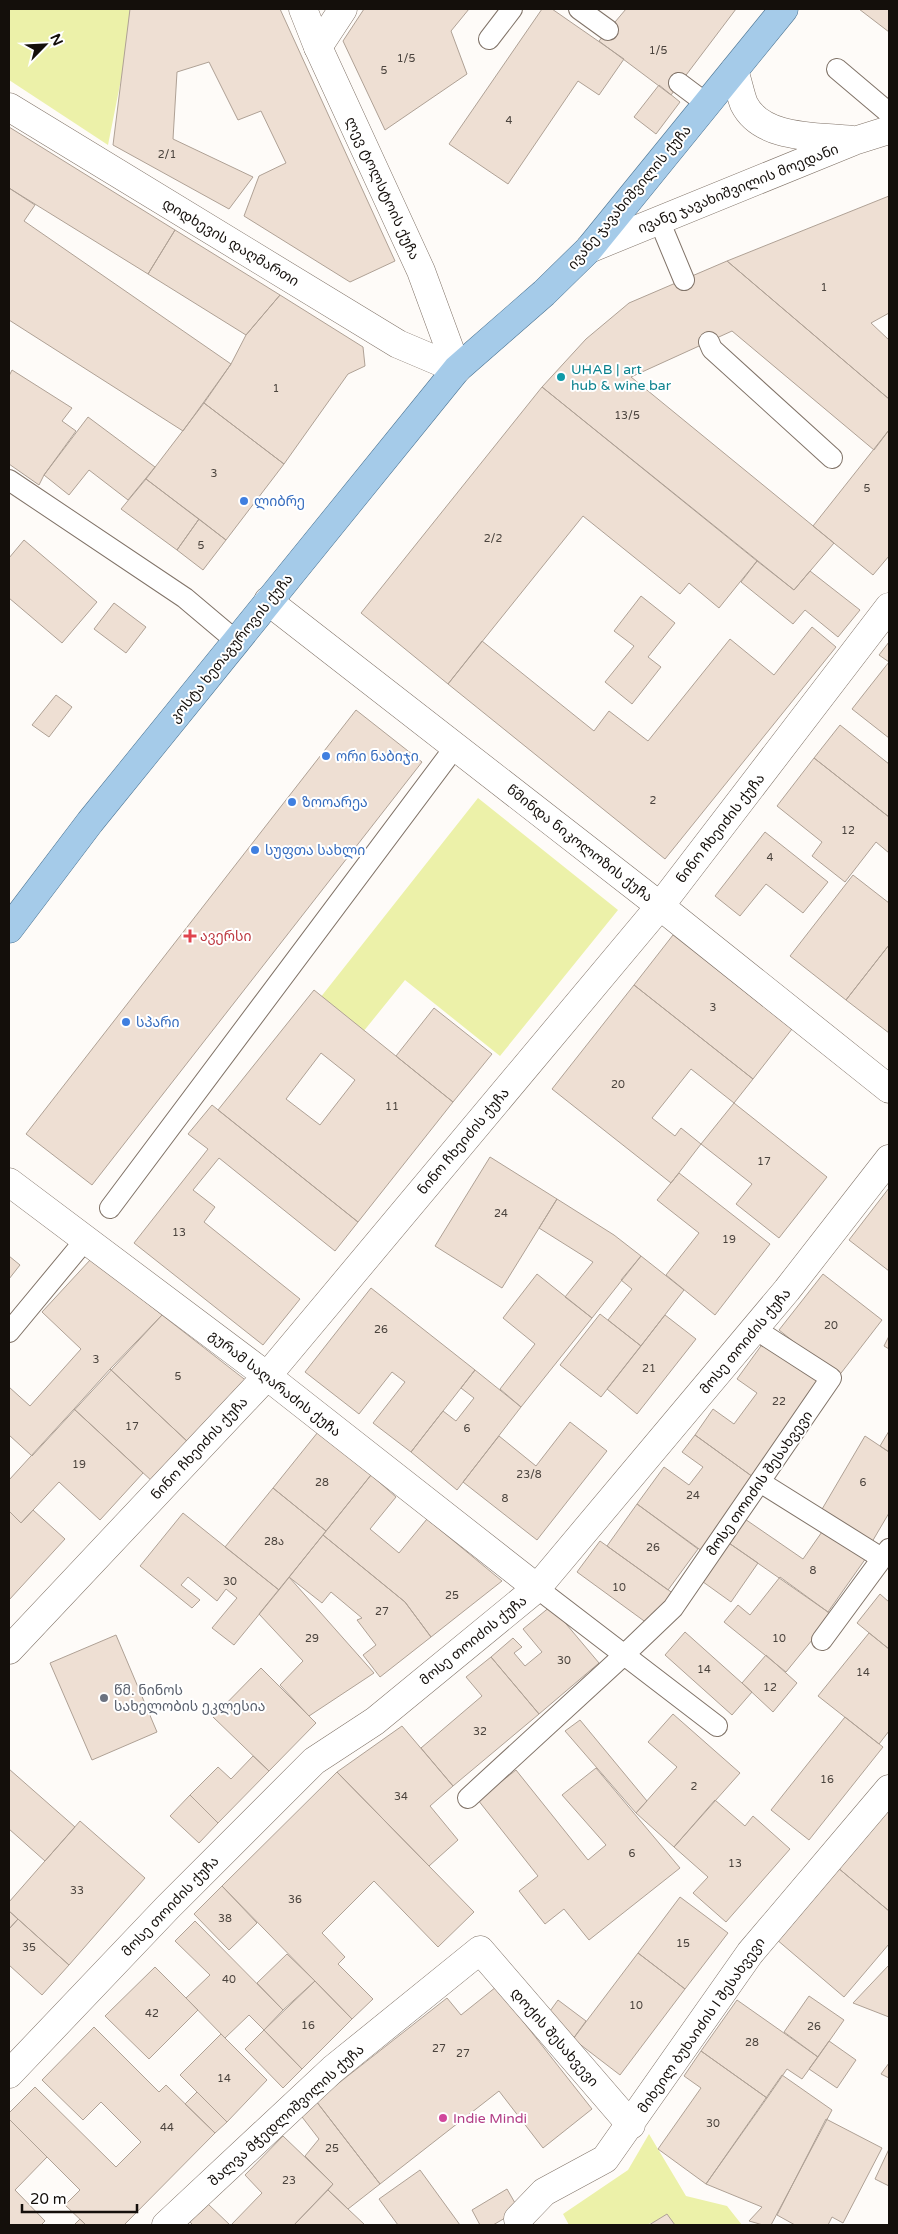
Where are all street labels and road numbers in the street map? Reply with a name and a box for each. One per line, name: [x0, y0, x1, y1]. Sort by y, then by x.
street label: ლევ ტოლსტოის ქუჩა: [342, 114, 423, 262]
street label: ივანე ჯავახიშვილის ქუჩა: [564, 122, 695, 273]
street label: ივანე ჯავახიშვილის მოედანი: [635, 140, 841, 237]
street label: დიდხევის დაღმართი: [159, 195, 302, 290]
street label: კოსტა ხეთაგუროვის ქუჩა: [166, 571, 297, 726]
street label: ნინო ჩხეიძის ქუჩა: [672, 770, 768, 886]
street label: წმინდა ნიკოლოზის ქუჩა: [503, 781, 656, 906]
street label: ნინო ჩხეიძის ქუჩა: [414, 1084, 513, 1198]
street label: მოსე თოიძის ქუჩა: [696, 1285, 795, 1398]
street label: გურამ საღარაძის ქუჩა: [205, 1326, 344, 1440]
street label: ნინო ჩხეიძის ქუჩა: [147, 1393, 251, 1503]
street label: მოსე თოიძის შესახვევი: [703, 1407, 816, 1559]
street label: მოსე თოიძის ქუჩა: [416, 1592, 530, 1689]
street label: მოსე თოიძის ქუჩა: [118, 1853, 223, 1960]
street label: მიხეილ ბუხაიძის I შესახვევი: [634, 1934, 769, 2116]
street label: დოქის შესახვევი: [507, 1985, 602, 2090]
street label: შალვა მჭედლიშვილის ქუჩა: [205, 2041, 368, 2190]

